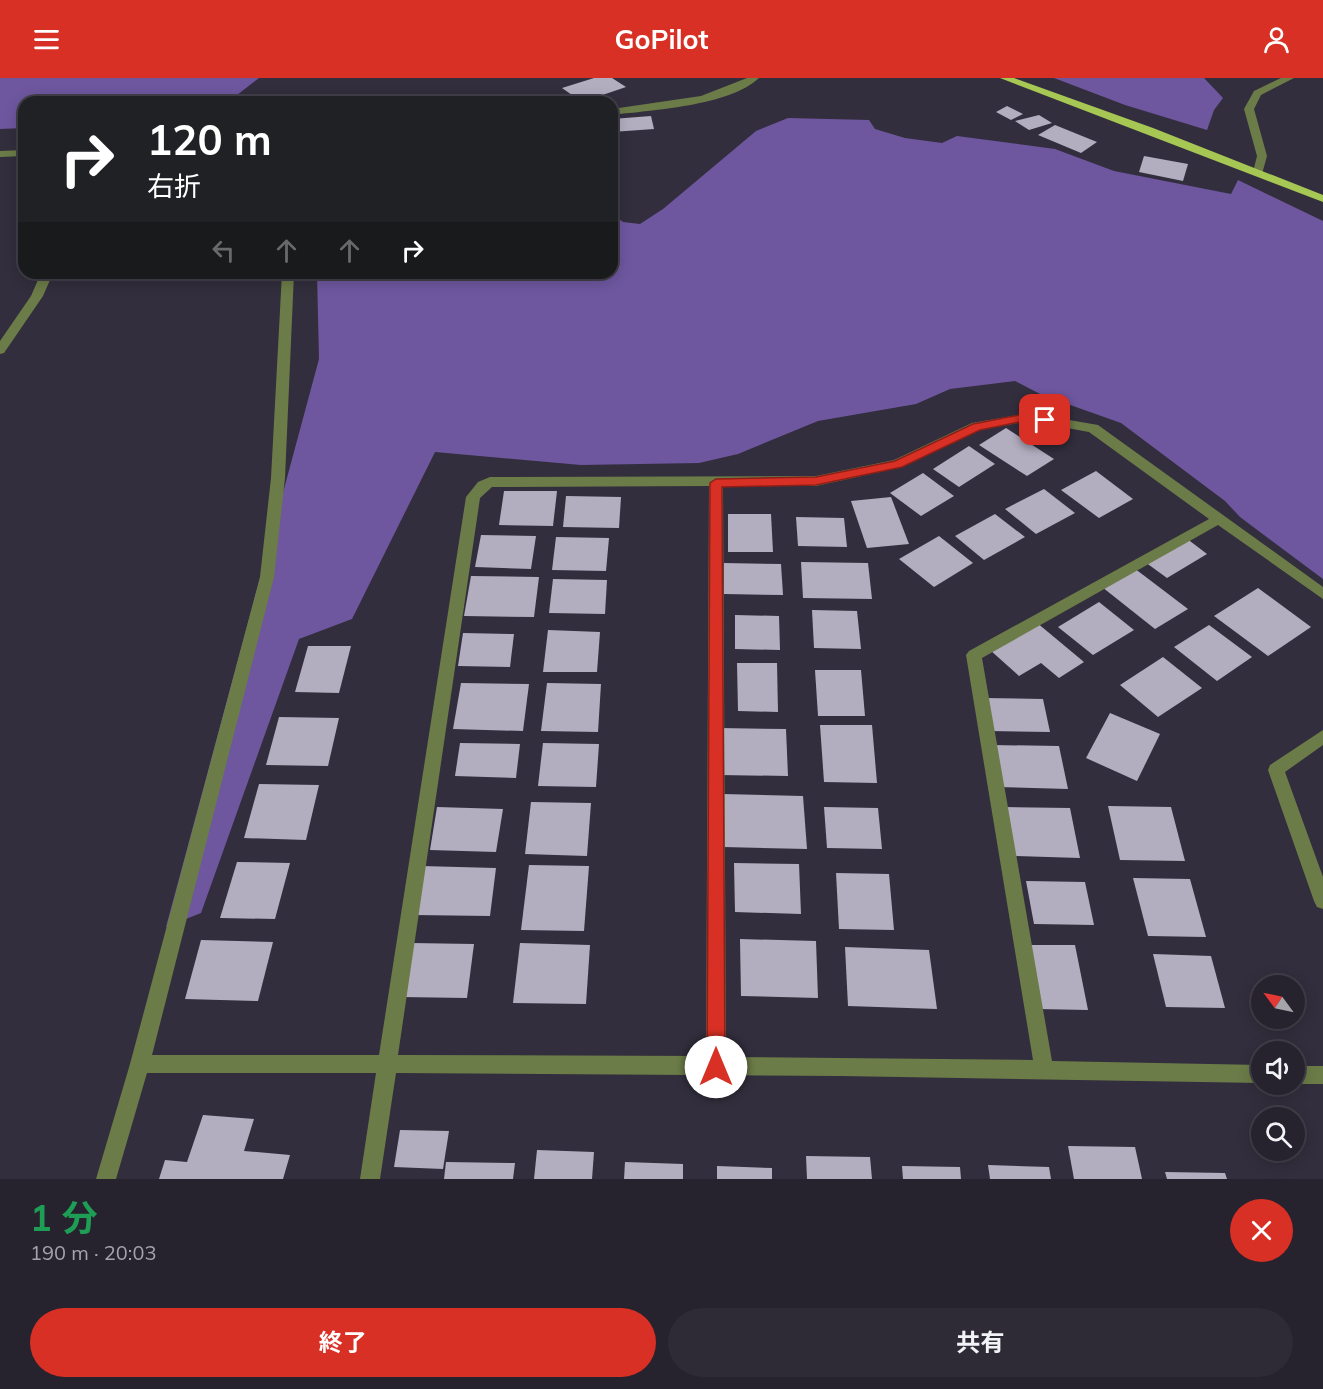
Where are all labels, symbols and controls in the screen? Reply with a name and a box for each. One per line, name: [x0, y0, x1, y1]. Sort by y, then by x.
text: GoPilot: [614, 22, 709, 56]
icon: menu: [30, 23, 63, 56]
icon: person: [1260, 23, 1293, 56]
text: 120 m: [147, 113, 272, 166]
icon: right: [48, 120, 126, 198]
text: 右折: [147, 169, 201, 203]
icon: left: [207, 234, 240, 267]
icon: ahead: [270, 234, 303, 267]
icon: ahead: [333, 234, 366, 267]
icon: right: [396, 234, 429, 267]
pin: [1019, 394, 1070, 445]
icon: arrive: [1028, 403, 1061, 436]
north arrow: [1251, 975, 1305, 1029]
map controls: [1251, 975, 1305, 1161]
position arrow: [684, 1035, 748, 1099]
button: sound: [1251, 1041, 1305, 1095]
button: search: [1251, 1107, 1305, 1161]
text: 1 分: [30, 1195, 97, 1240]
button: close: [1230, 1199, 1293, 1262]
text: 190 m · 20:03: [30, 1240, 156, 1265]
button: 終了: [30, 1308, 656, 1377]
button: 共有: [668, 1308, 1293, 1377]

